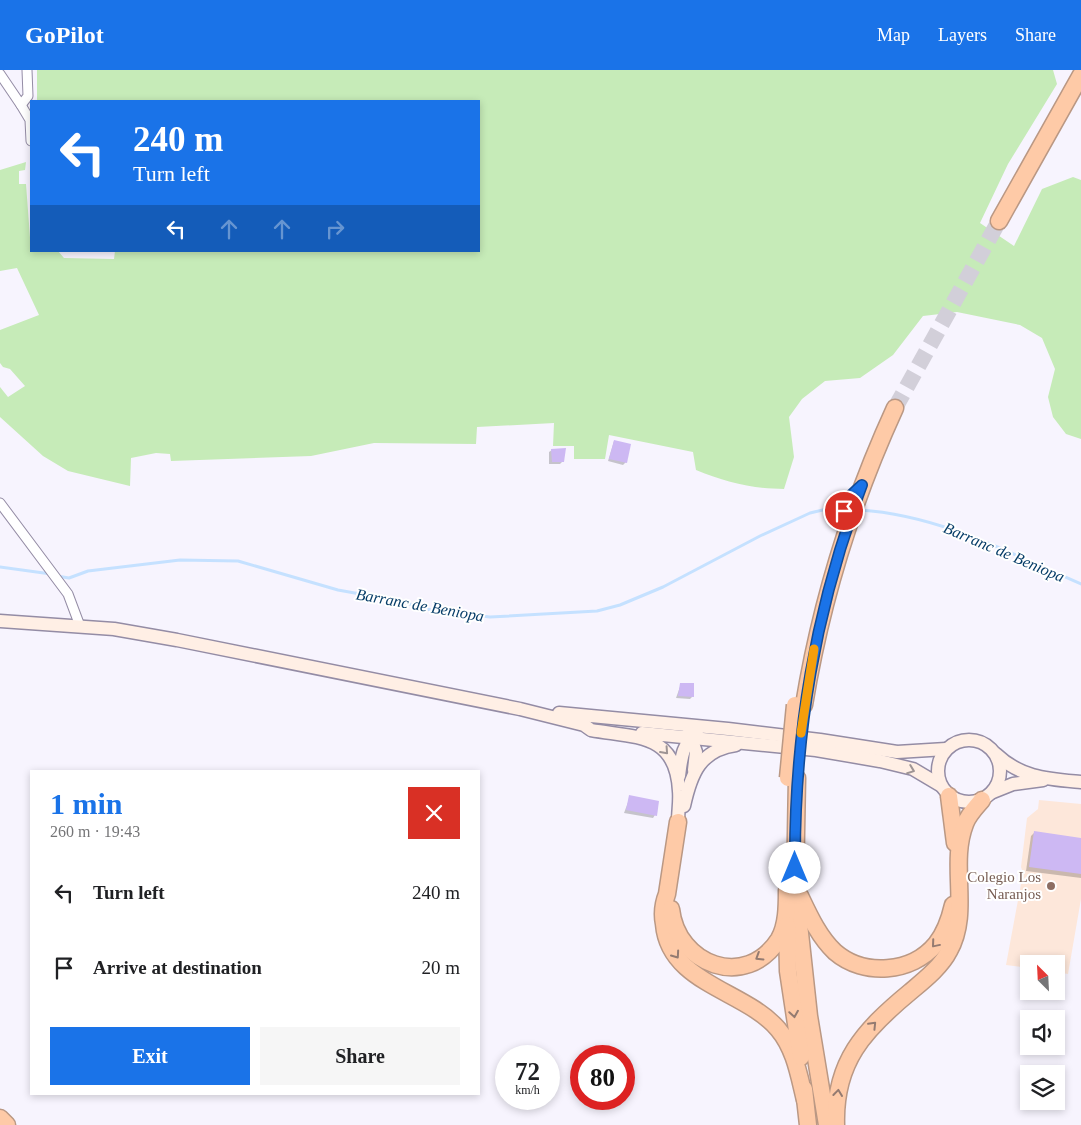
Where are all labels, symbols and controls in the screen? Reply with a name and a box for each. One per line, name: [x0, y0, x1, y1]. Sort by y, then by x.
text: GoPilot: [25, 22, 104, 48]
text: Map: [877, 25, 910, 45]
text: Layers: [938, 25, 987, 45]
text: Share: [1015, 25, 1056, 45]
icon: left: [50, 120, 115, 185]
text: 240 m: [133, 120, 223, 159]
text: Turn left: [133, 161, 210, 186]
icon: left: [162, 215, 190, 243]
icon: ahead: [215, 215, 243, 243]
icon: ahead: [268, 215, 296, 243]
icon: right: [321, 215, 349, 243]
pin: [823, 490, 865, 532]
icon: arrive: [830, 497, 858, 525]
water label: Barranc de Beniopa: [941, 519, 1067, 586]
water label: Barranc de Beniopa: [354, 585, 485, 626]
one-way arrow: [659, 746, 668, 755]
one-way arrow: [907, 764, 915, 774]
text: 1 min: [50, 787, 123, 820]
button: close: [408, 787, 460, 839]
text: 260 m · 19:43: [50, 823, 140, 840]
position arrow: [768, 841, 820, 893]
place label: Colegio Los Naranjos: [967, 869, 1041, 902]
icon: left: [50, 879, 78, 907]
marker: Colegio Los Naranjos: [1045, 880, 1057, 892]
text: Turn left: [93, 882, 165, 903]
text: 240 m: [412, 882, 460, 903]
one-way arrow: [931, 939, 940, 948]
one-way arrow: [670, 950, 679, 959]
one-way arrow: [756, 950, 765, 960]
icon: arrive: [50, 954, 78, 982]
north arrow: [1020, 955, 1065, 1000]
map controls: [1020, 955, 1065, 1110]
text: Arrive at destination: [93, 957, 262, 978]
text: 20 m: [421, 957, 460, 978]
one-way arrow: [788, 1010, 799, 1018]
button: sound: [1020, 1010, 1065, 1055]
one-way arrow: [867, 1021, 876, 1030]
button: Exit: [50, 1027, 250, 1085]
button: Share: [260, 1027, 460, 1085]
speed limit sign: 80: [570, 1045, 635, 1110]
text: 72: [515, 1058, 540, 1085]
button: layers: [1020, 1065, 1065, 1110]
text: km/h: [515, 1083, 540, 1097]
one-way arrow: [832, 1089, 843, 1097]

